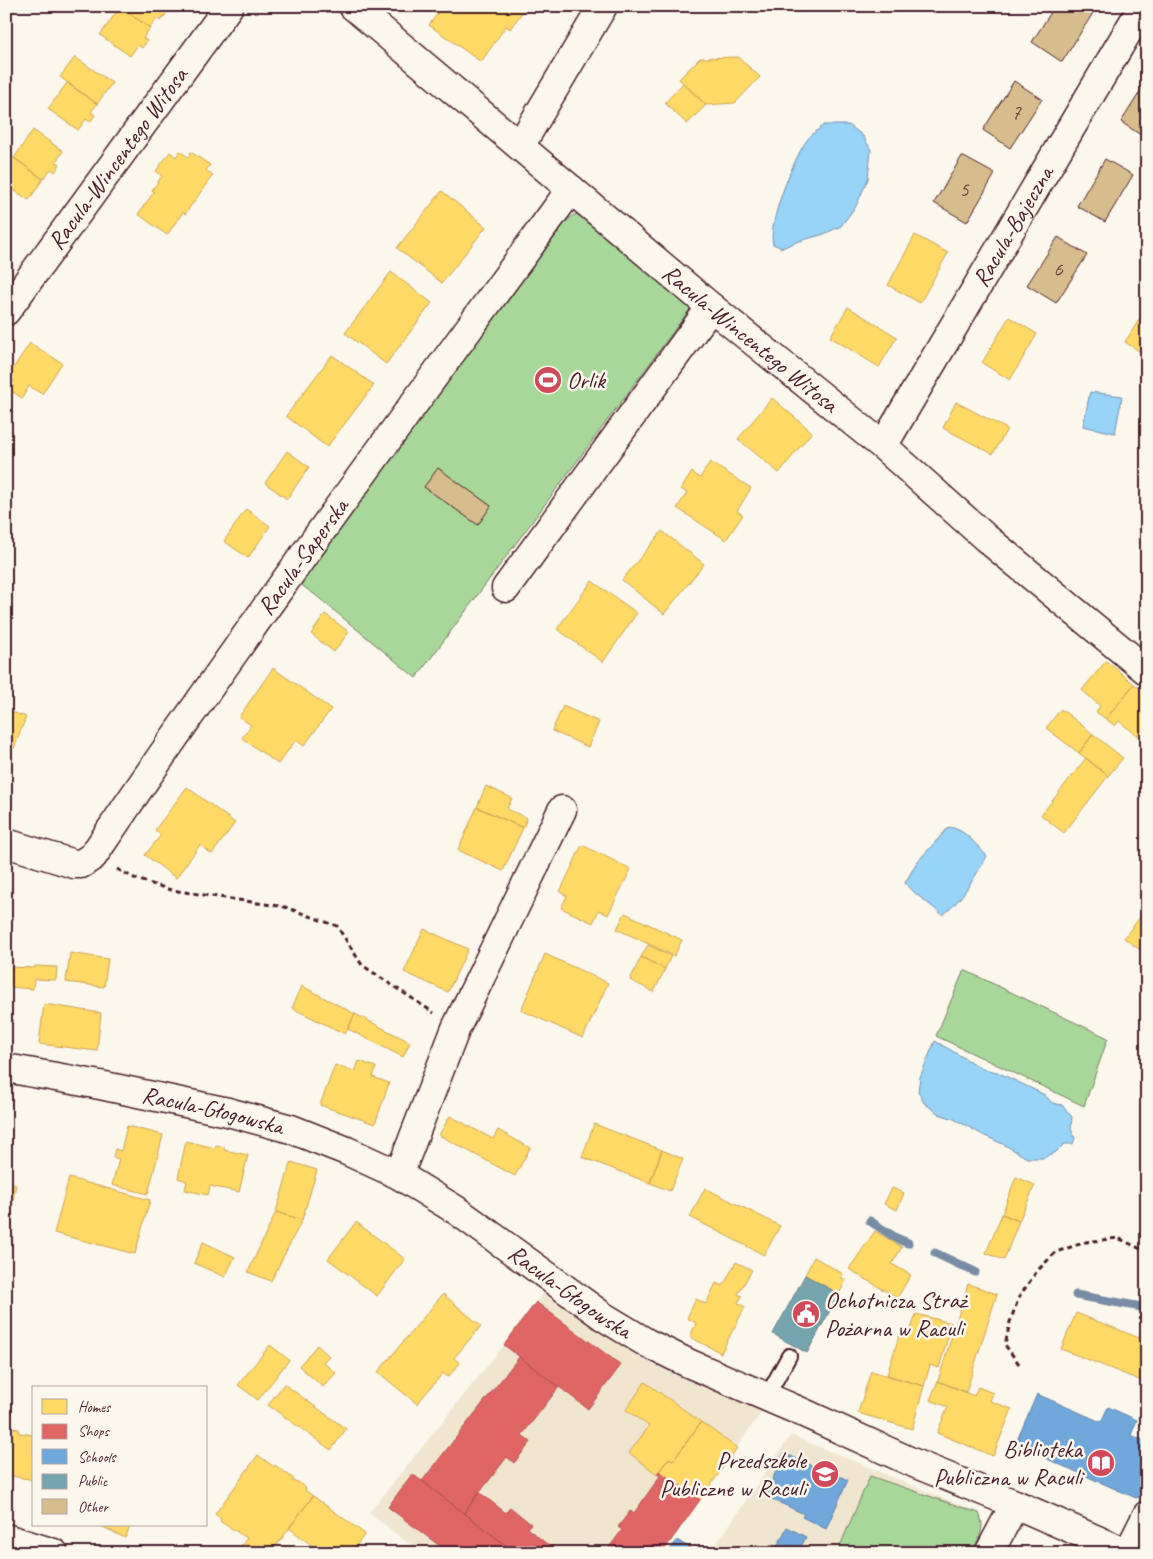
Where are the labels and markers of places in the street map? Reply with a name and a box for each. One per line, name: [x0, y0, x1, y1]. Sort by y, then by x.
sports icon: Orlik: [533, 365, 563, 395]
place label: Orlik: [567, 365, 607, 395]
place label: Ochotnicza Straż Pożarna w Raculi: [825, 1285, 969, 1343]
public building icon: Ochotnicza Straż Pożarna w Raculi: [791, 1299, 821, 1329]
place label: Biblioteka Publiczna w Raculi: [934, 1434, 1086, 1492]
place label: Przedszkole Publiczne w Raculi: [660, 1445, 810, 1503]
library icon: Biblioteka Publiczna w Raculi: [1086, 1448, 1116, 1478]
school or university icon: Przedszkole Publiczne w Raculi: [810, 1459, 840, 1489]

